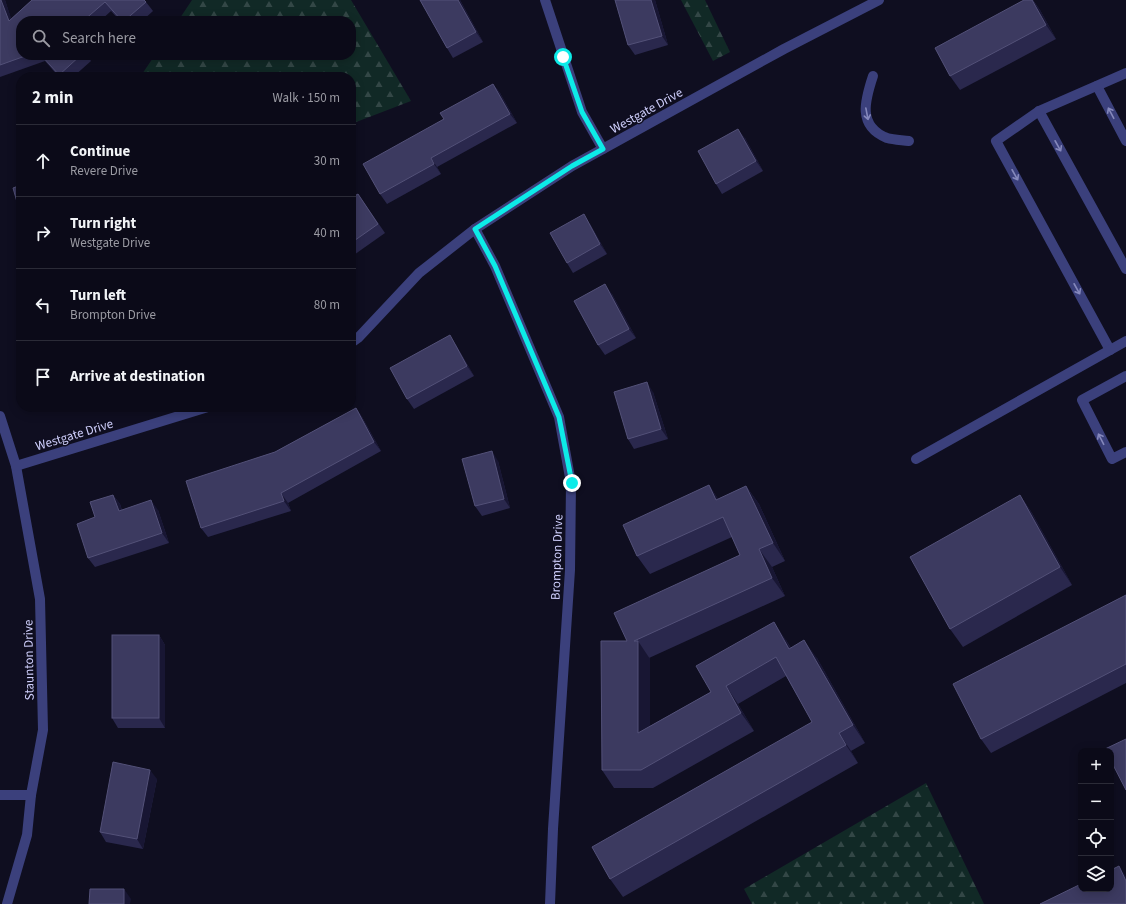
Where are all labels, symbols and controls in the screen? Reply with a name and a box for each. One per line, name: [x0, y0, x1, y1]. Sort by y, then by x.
search box: [16, 16, 356, 60]
icon: search: [30, 27, 52, 49]
text: Search here: [62, 28, 136, 49]
route start: [554, 48, 572, 66]
street label: Westgate Drive: [607, 84, 686, 138]
text: 2 min: [32, 86, 73, 110]
text: Walk · 150 m: [272, 89, 340, 107]
one-way arrow: [863, 107, 871, 120]
one-way arrow: [1107, 107, 1115, 119]
one-way arrow: [1055, 140, 1063, 152]
text: Continue: [70, 141, 130, 162]
icon: ahead: [32, 150, 54, 172]
text: 30 m: [314, 152, 340, 170]
text: Revere Drive: [70, 162, 138, 180]
one-way arrow: [1011, 169, 1019, 181]
text: Turn right: [70, 213, 136, 234]
icon: right: [32, 222, 54, 244]
text: 40 m: [314, 224, 340, 242]
text: Westgate Drive: [70, 234, 150, 252]
one-way arrow: [1074, 283, 1081, 295]
text: Turn left: [70, 285, 126, 306]
icon: left: [32, 294, 54, 316]
text: 80 m: [314, 296, 340, 314]
text: Brompton Drive: [70, 306, 156, 324]
icon: arrive: [32, 366, 54, 388]
text: Arrive at destination: [70, 366, 205, 387]
street label: Westgate Drive: [33, 415, 115, 455]
one-way arrow: [1097, 433, 1105, 445]
route end: [563, 474, 581, 492]
street label: Brompton Drive: [547, 514, 567, 600]
street label: Staunton Drive: [19, 620, 39, 700]
map controls: [1078, 748, 1114, 892]
button: +: [1078, 748, 1114, 784]
button: −: [1078, 784, 1114, 820]
button: locate: [1078, 820, 1114, 856]
button: layers: [1078, 856, 1114, 892]

